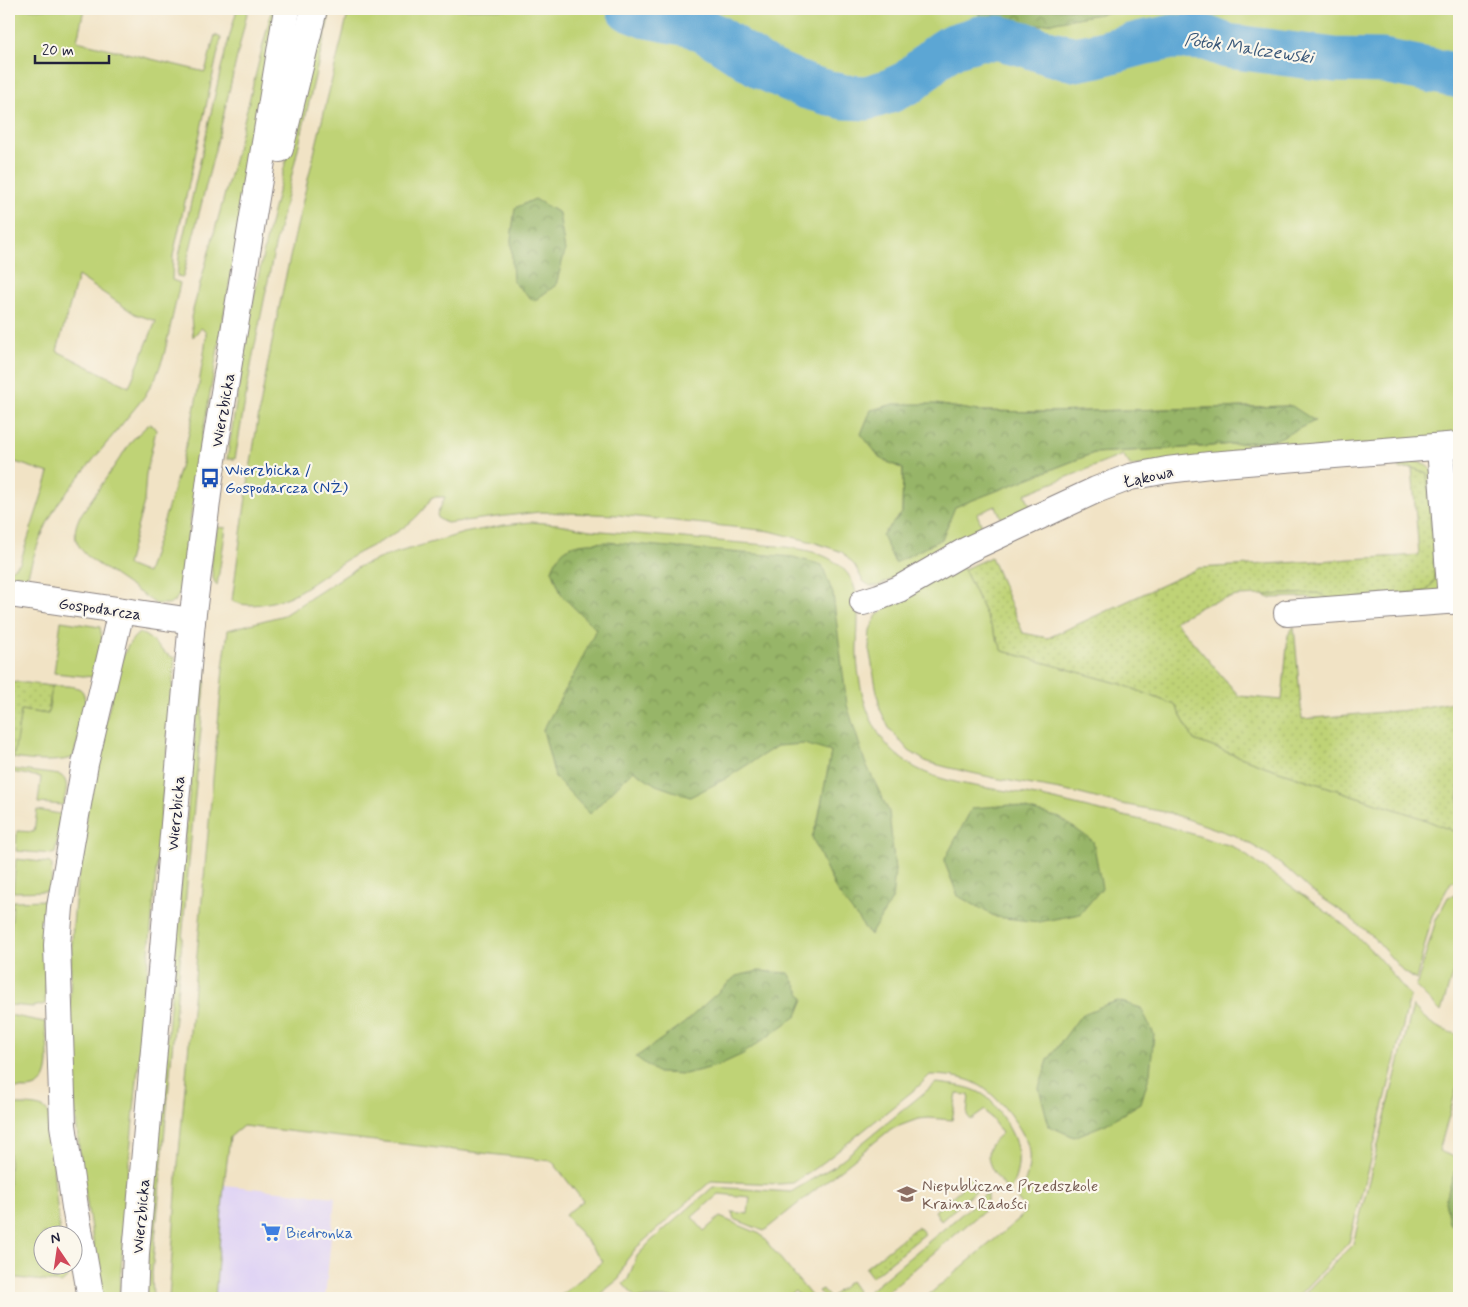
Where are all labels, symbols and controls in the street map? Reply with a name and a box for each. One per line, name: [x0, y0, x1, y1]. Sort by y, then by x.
water label: Potok Malczewski: [1183, 28, 1317, 70]
scale bar: [35, 32, 109, 64]
text: 20 m: [42, 41, 74, 61]
street label: Wierzbicka: [207, 371, 240, 449]
place label: Wierzbicka / Gospodarcza (NŻ): [225, 460, 348, 499]
street label: Łąkowa: [1121, 461, 1176, 493]
bus stop icon: Wierzbicka / Gospodarcza (NŻ): [199, 467, 221, 489]
street label: Gospodarcza: [57, 593, 143, 626]
street label: Wierzbicka: [163, 775, 190, 851]
place label: Niepubliczne Przedszkole Kraina Radości: [922, 1176, 1098, 1215]
street label: Wierzbicka: [128, 1178, 155, 1254]
school or university icon: Niepubliczne Przedszkole Kraina Radości: [896, 1183, 918, 1205]
supermarket icon: Biedronka: [260, 1221, 282, 1243]
place label: Biedronka: [286, 1223, 353, 1244]
north arrow: [32, 1224, 82, 1274]
text: N: [49, 1228, 62, 1248]

